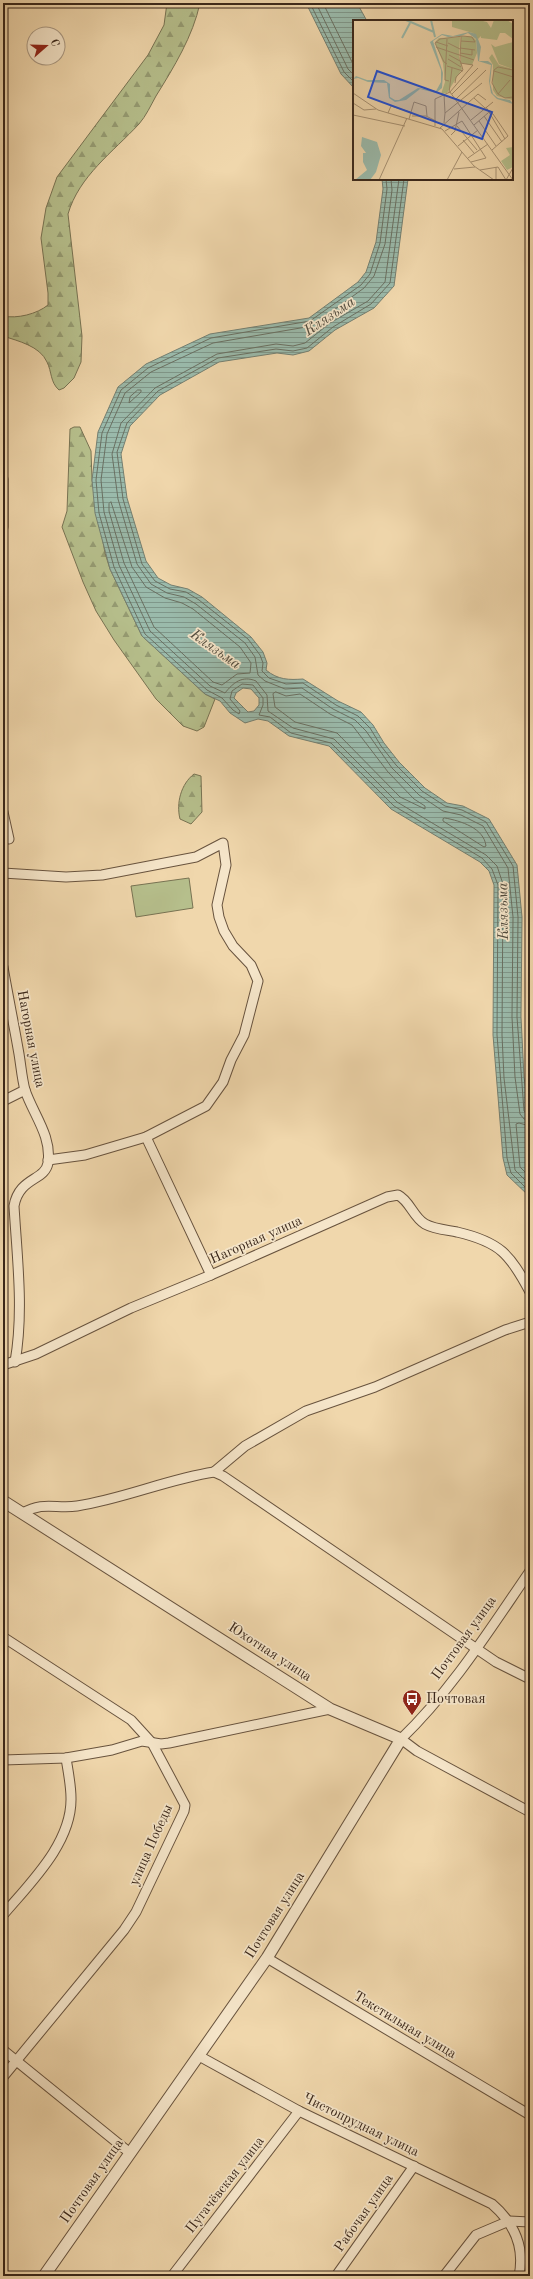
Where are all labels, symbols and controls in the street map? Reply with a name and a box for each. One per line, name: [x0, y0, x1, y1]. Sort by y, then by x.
inset map: [353, 20, 513, 180]
north arrow: [26, 26, 66, 66]
text: С: [48, 38, 60, 48]
water label: Клязьма: [301, 295, 358, 340]
water label: Клязьма: [186, 627, 243, 673]
water label: Клязьма: [496, 882, 512, 941]
street label: Нагорная улица: [15, 989, 47, 1089]
street label: Нагорная улица: [208, 1213, 304, 1267]
street label: Почтовая улица: [429, 1594, 499, 1682]
street label: Юхотная улица: [226, 1620, 314, 1684]
bus stop icon: Почтовая: [401, 1688, 423, 1716]
place label: Почтовая: [426, 1692, 485, 1706]
street label: улица Победы: [127, 1802, 175, 1888]
street label: Почтовая улица: [243, 1869, 307, 1961]
street label: Текстильная улица: [351, 1989, 459, 2061]
street label: Чистопрудная улица: [301, 2091, 421, 2159]
street label: Пугачёвская улица: [183, 2134, 267, 2236]
street label: Почтовая улица: [58, 2136, 126, 2226]
street label: Рабочая улица: [332, 2172, 396, 2254]

